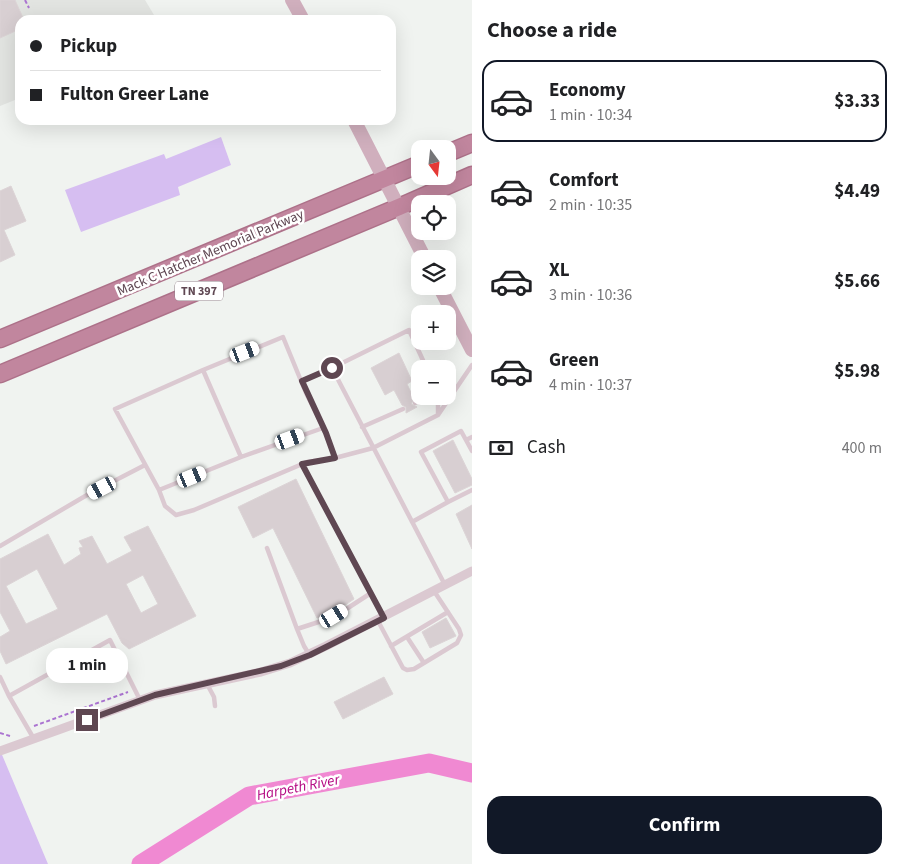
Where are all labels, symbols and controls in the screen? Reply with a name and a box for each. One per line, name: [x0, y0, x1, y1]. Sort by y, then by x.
text: Choose a ride: [487, 14, 617, 46]
text: Pickup: [60, 33, 117, 60]
text: Economy: [549, 77, 626, 104]
icon: car: [489, 79, 534, 124]
text: Fulton Greer Lane: [60, 81, 209, 108]
text: $3.33: [834, 88, 880, 115]
text: 1 min · 10:34: [549, 104, 632, 126]
north arrow: [411, 140, 456, 185]
map controls: [411, 140, 456, 405]
text: Comfort: [549, 167, 619, 194]
icon: car: [489, 169, 534, 214]
text: $4.49: [834, 178, 880, 205]
text: 2 min · 10:35: [549, 194, 632, 216]
button: locate: [411, 195, 456, 240]
street label: Mack C Hatcher Memorial Parkway: [114, 204, 307, 301]
button: layers: [411, 250, 456, 295]
text: XL: [549, 257, 570, 284]
icon: car: [489, 259, 534, 304]
text: $5.66: [834, 268, 880, 295]
road number: TN 397: [175, 282, 223, 300]
text: 3 min · 10:36: [549, 284, 632, 306]
button: +: [411, 305, 456, 350]
car: [228, 340, 261, 364]
text: Green: [549, 347, 599, 374]
icon: car: [489, 349, 534, 394]
route start: [321, 357, 343, 379]
text: $5.98: [834, 358, 880, 385]
button: −: [411, 360, 456, 405]
text: 4 min · 10:37: [549, 374, 632, 396]
car: [273, 427, 306, 451]
icon: cash: [487, 434, 515, 462]
text: Cash: [527, 434, 566, 461]
text: 400 m: [842, 437, 882, 459]
car: [175, 464, 208, 490]
car: [85, 474, 118, 502]
car: [317, 602, 350, 630]
callout: 1 min: [46, 648, 128, 682]
text: 1 min: [68, 654, 106, 676]
route end: [76, 709, 98, 731]
water label: Harpeth River: [255, 769, 342, 806]
button: Confirm: [487, 796, 882, 854]

